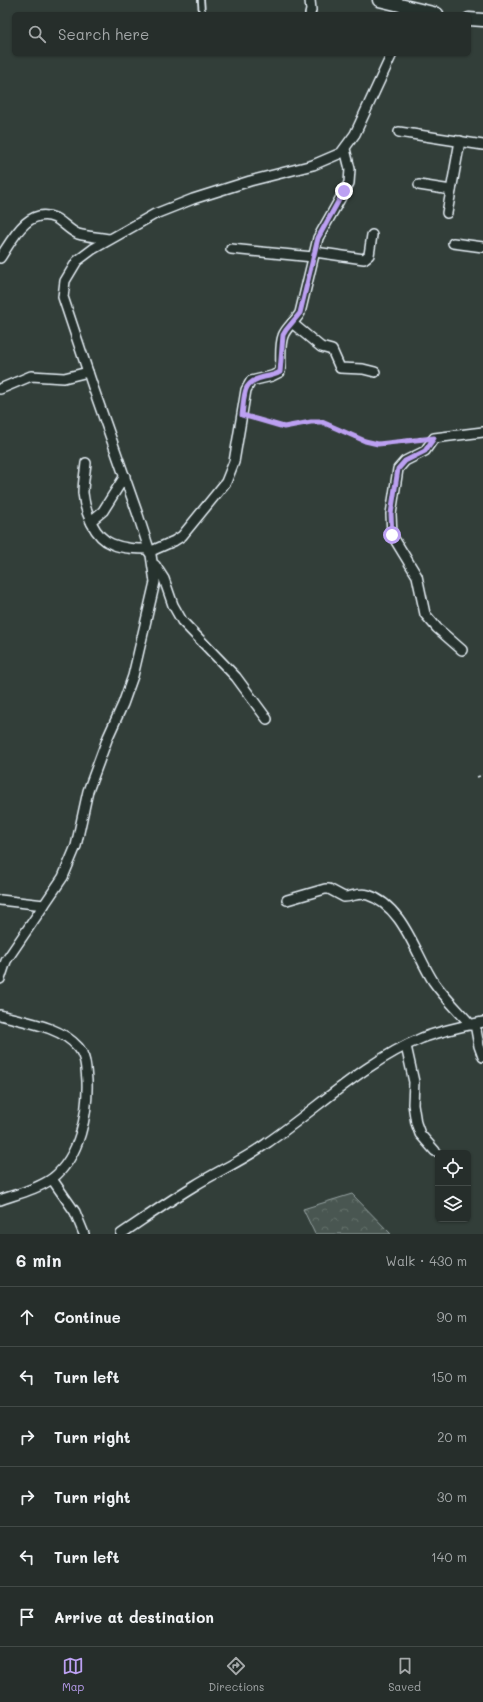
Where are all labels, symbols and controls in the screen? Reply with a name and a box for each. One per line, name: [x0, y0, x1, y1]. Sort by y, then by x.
search box: [12, 12, 471, 56]
icon: search: [26, 23, 48, 45]
text: Search here: [58, 24, 149, 44]
route end: [335, 182, 353, 200]
route start: [383, 526, 401, 544]
map controls: [435, 1150, 471, 1222]
button: locate: [435, 1150, 471, 1186]
button: layers: [435, 1186, 471, 1222]
text: 6 min: [16, 1249, 61, 1271]
text: Walk · 430 m: [386, 1252, 467, 1269]
icon: ahead: [16, 1306, 38, 1328]
text: Continue: [54, 1307, 121, 1327]
text: 90 m: [437, 1308, 467, 1325]
icon: left: [16, 1366, 38, 1388]
text: Turn left: [54, 1367, 119, 1387]
text: 150 m: [431, 1368, 467, 1385]
icon: right: [16, 1426, 38, 1448]
text: Turn right: [54, 1427, 131, 1447]
text: 20 m: [437, 1428, 467, 1445]
icon: right: [16, 1486, 38, 1508]
text: Turn right: [54, 1487, 131, 1507]
text: 30 m: [437, 1488, 467, 1505]
icon: left: [16, 1546, 38, 1568]
text: Turn left: [54, 1547, 119, 1567]
text: 140 m: [431, 1548, 467, 1565]
icon: arrive: [16, 1606, 38, 1628]
text: Arrive at destination: [54, 1607, 214, 1627]
tab: Map: [62, 1655, 84, 1694]
tab: Directions: [208, 1655, 264, 1694]
tab: Saved: [388, 1655, 421, 1694]

